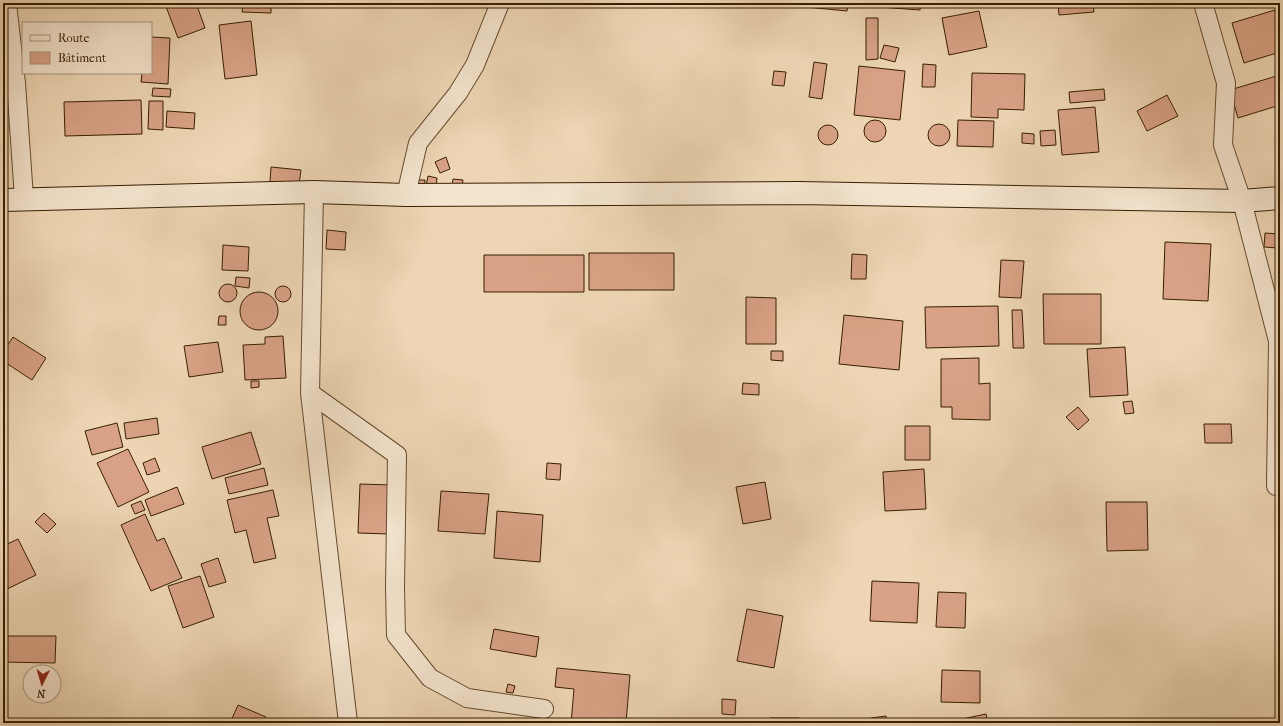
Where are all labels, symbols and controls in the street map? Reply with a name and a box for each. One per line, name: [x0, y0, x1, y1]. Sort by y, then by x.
legend: [22, 22, 152, 74]
text: Route: [58, 31, 90, 45]
text: Bâtiment: [58, 51, 107, 65]
north arrow: [22, 664, 62, 704]
text: N: [36, 687, 46, 700]

